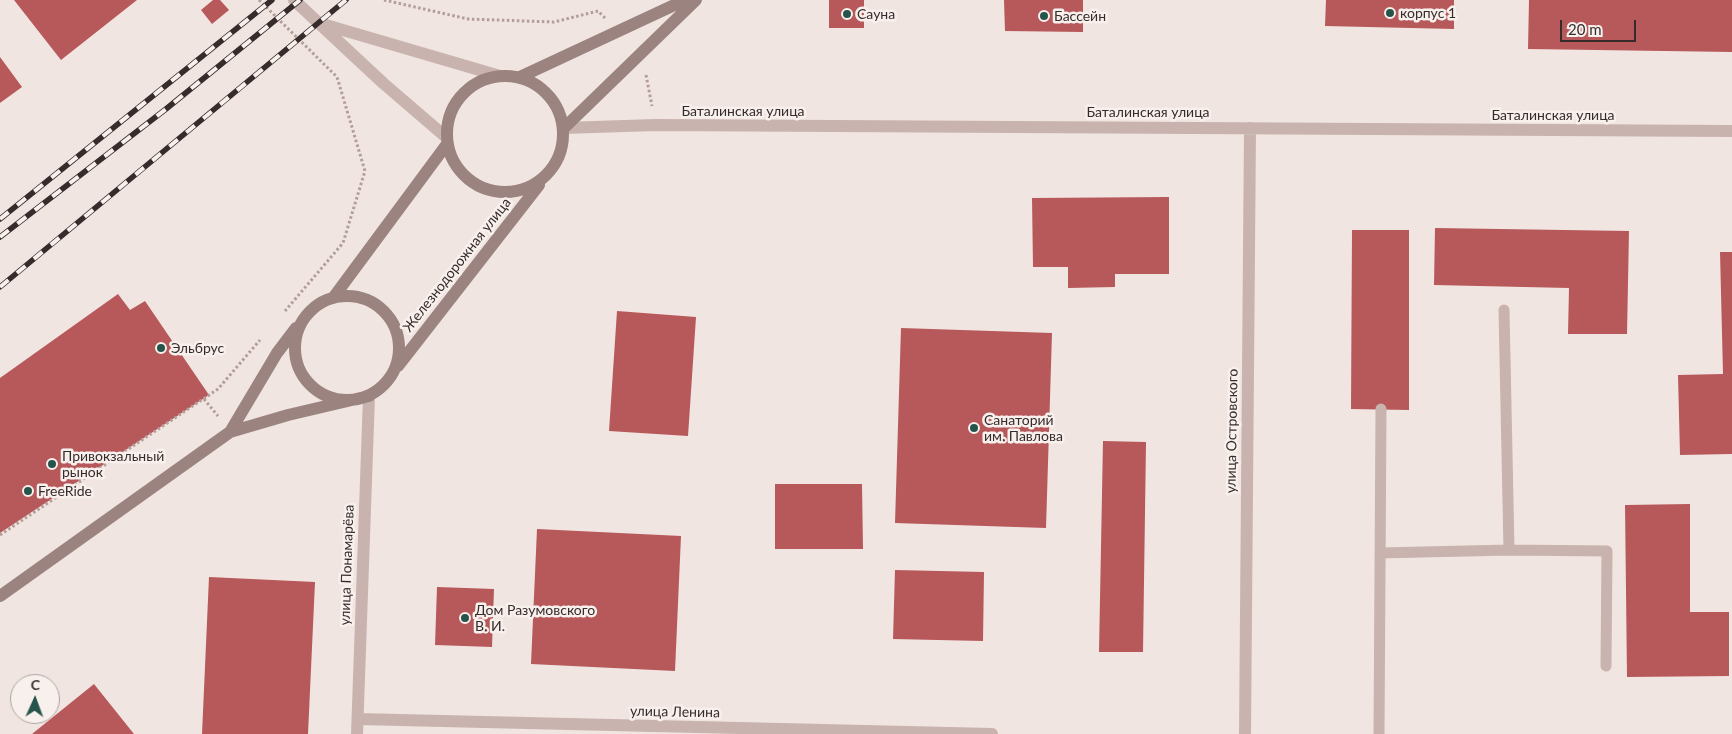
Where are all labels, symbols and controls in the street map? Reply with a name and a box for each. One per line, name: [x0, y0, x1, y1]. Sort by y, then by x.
place label: корпус 1: [1400, 5, 1456, 21]
place label: Сауна: [857, 6, 895, 22]
marker: корпус 1: [1384, 7, 1396, 19]
marker: Сауна: [841, 8, 853, 20]
place label: Бассейн: [1054, 8, 1106, 24]
marker: Бассейн: [1038, 10, 1050, 22]
scale bar: [1562, 10, 1638, 42]
text: 20 m: [1568, 20, 1602, 38]
street label: Баталинская улица: [681, 103, 805, 119]
street label: Баталинская улица: [1086, 104, 1210, 120]
street label: Баталинская улица: [1491, 107, 1615, 123]
street label: Железнодорожная улица: [399, 195, 515, 335]
place label: Эльбрус: [171, 340, 224, 356]
marker: Эльбрус: [155, 342, 167, 354]
street label: улица Островского: [1223, 369, 1241, 493]
place label: Санаторий им. Павлова: [984, 412, 1063, 444]
marker: Санаторий им. Павлова: [968, 422, 980, 434]
place label: Привокзальный рынок: [62, 448, 164, 481]
marker: Привокзальный рынок: [46, 458, 58, 470]
place label: FreeRide: [38, 483, 92, 499]
marker: FreeRide: [22, 485, 34, 497]
street label: улица Понамарёва: [336, 504, 358, 626]
place label: Дом Разумовского В. И.: [475, 602, 595, 634]
marker: Дом Разумовского В. И.: [459, 612, 471, 624]
north arrow: [10, 674, 60, 724]
text: С: [31, 676, 40, 693]
street label: улица Ленина: [630, 703, 720, 721]

